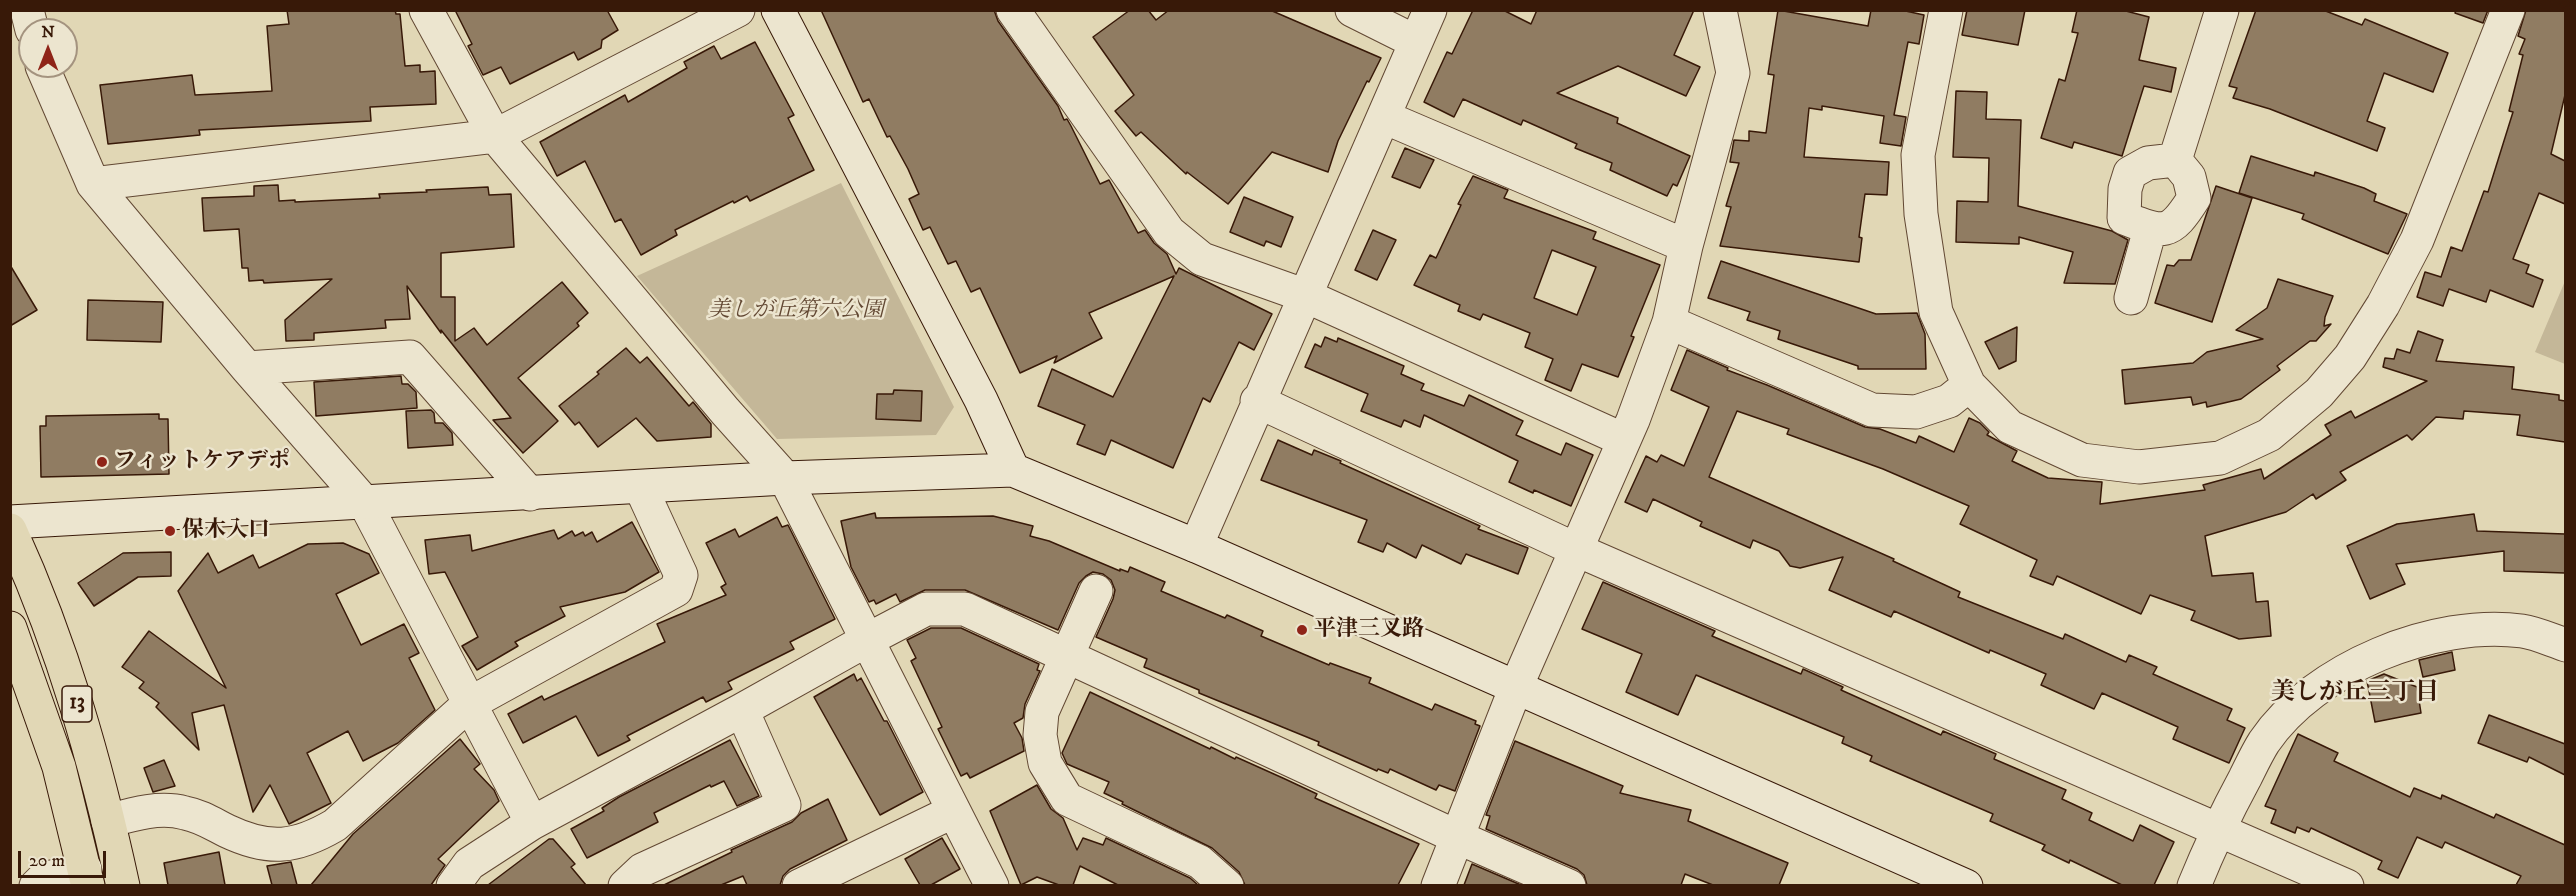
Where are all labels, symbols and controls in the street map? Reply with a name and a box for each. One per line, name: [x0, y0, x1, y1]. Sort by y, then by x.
north arrow: [18, 18, 78, 78]
text: N: [41, 22, 55, 42]
park label: 美しが丘第六公園: [708, 298, 884, 324]
place label: フィットケアデポ: [114, 449, 290, 475]
marker: フィットケアデポ: [95, 455, 109, 469]
place label: 保木入口: [182, 518, 270, 544]
marker: 保木入口: [163, 524, 177, 538]
place label: 平津三叉路: [1314, 617, 1424, 643]
marker: 平津三叉路: [1295, 623, 1309, 637]
district label: 美しが丘三丁目: [2271, 680, 2439, 708]
road number: 13: [62, 686, 92, 722]
scale bar: [21, 839, 110, 877]
text: 20 m: [29, 850, 65, 872]

